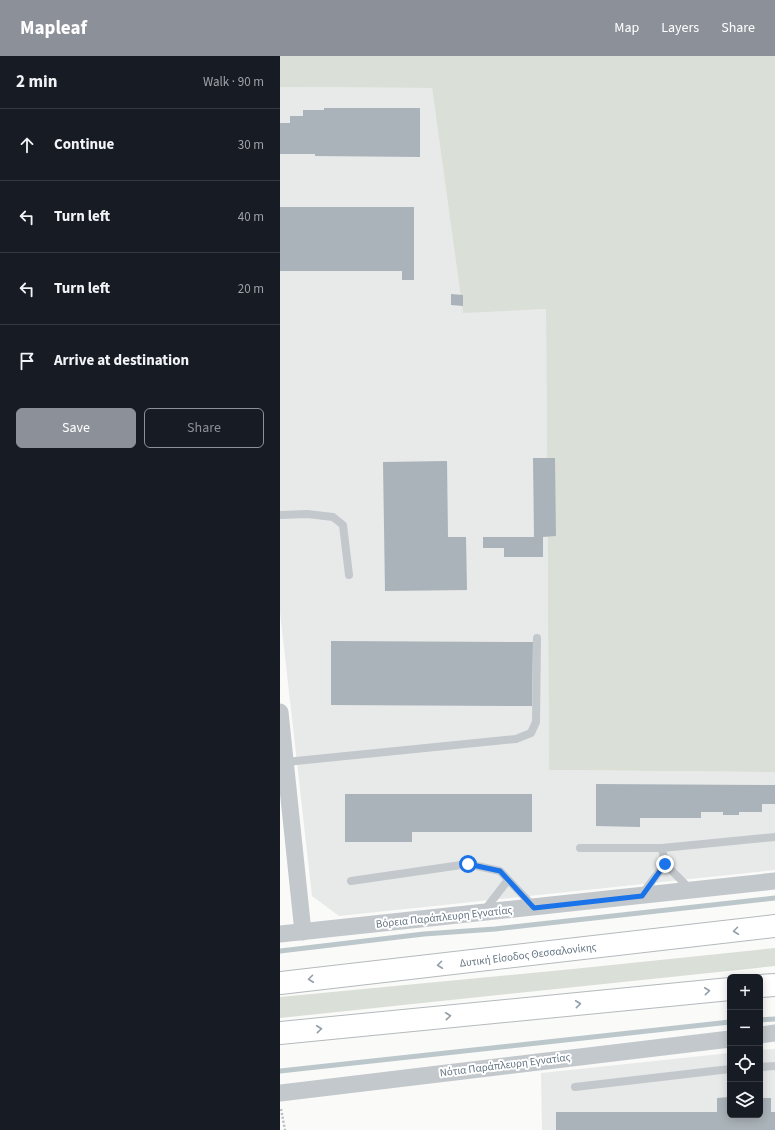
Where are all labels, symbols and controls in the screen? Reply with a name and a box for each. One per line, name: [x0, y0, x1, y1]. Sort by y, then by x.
text: Mapleaf: [20, 15, 87, 42]
text: Map: [614, 18, 639, 38]
text: Layers: [661, 18, 699, 38]
text: Share: [721, 18, 755, 38]
text: 2 min: [16, 70, 57, 94]
text: Walk · 90 m: [203, 73, 264, 91]
icon: ahead: [16, 134, 38, 156]
text: Continue: [54, 134, 114, 155]
text: 30 m: [238, 136, 264, 154]
icon: left: [16, 206, 38, 228]
text: Turn left: [54, 206, 110, 227]
text: 40 m: [238, 208, 264, 226]
icon: left: [16, 278, 38, 300]
text: Turn left: [54, 278, 110, 299]
text: 20 m: [238, 280, 264, 298]
icon: arrive: [16, 350, 38, 372]
text: Arrive at destination: [54, 350, 189, 371]
button: Save: [16, 408, 136, 448]
button: Share: [144, 408, 264, 448]
route start: [459, 855, 477, 873]
route end: [656, 855, 674, 873]
street label: Βόρεια Παράπλευρη Εγνατίας: [375, 902, 513, 932]
one-way arrow: [733, 926, 739, 935]
street label: Δυτική Είσοδος Θεσσαλονίκης: [459, 939, 598, 971]
one-way arrow: [437, 960, 443, 969]
map controls: [727, 974, 763, 1118]
button: +: [727, 974, 763, 1010]
one-way arrow: [308, 975, 314, 984]
one-way arrow: [704, 987, 710, 996]
one-way arrow: [575, 1000, 581, 1009]
button: −: [727, 1010, 763, 1046]
one-way arrow: [445, 1012, 451, 1021]
one-way arrow: [316, 1025, 322, 1034]
button: locate: [727, 1046, 763, 1082]
street label: Νότια Παράπλευρη Εγνατίας: [439, 1050, 571, 1080]
button: layers: [727, 1082, 763, 1118]

